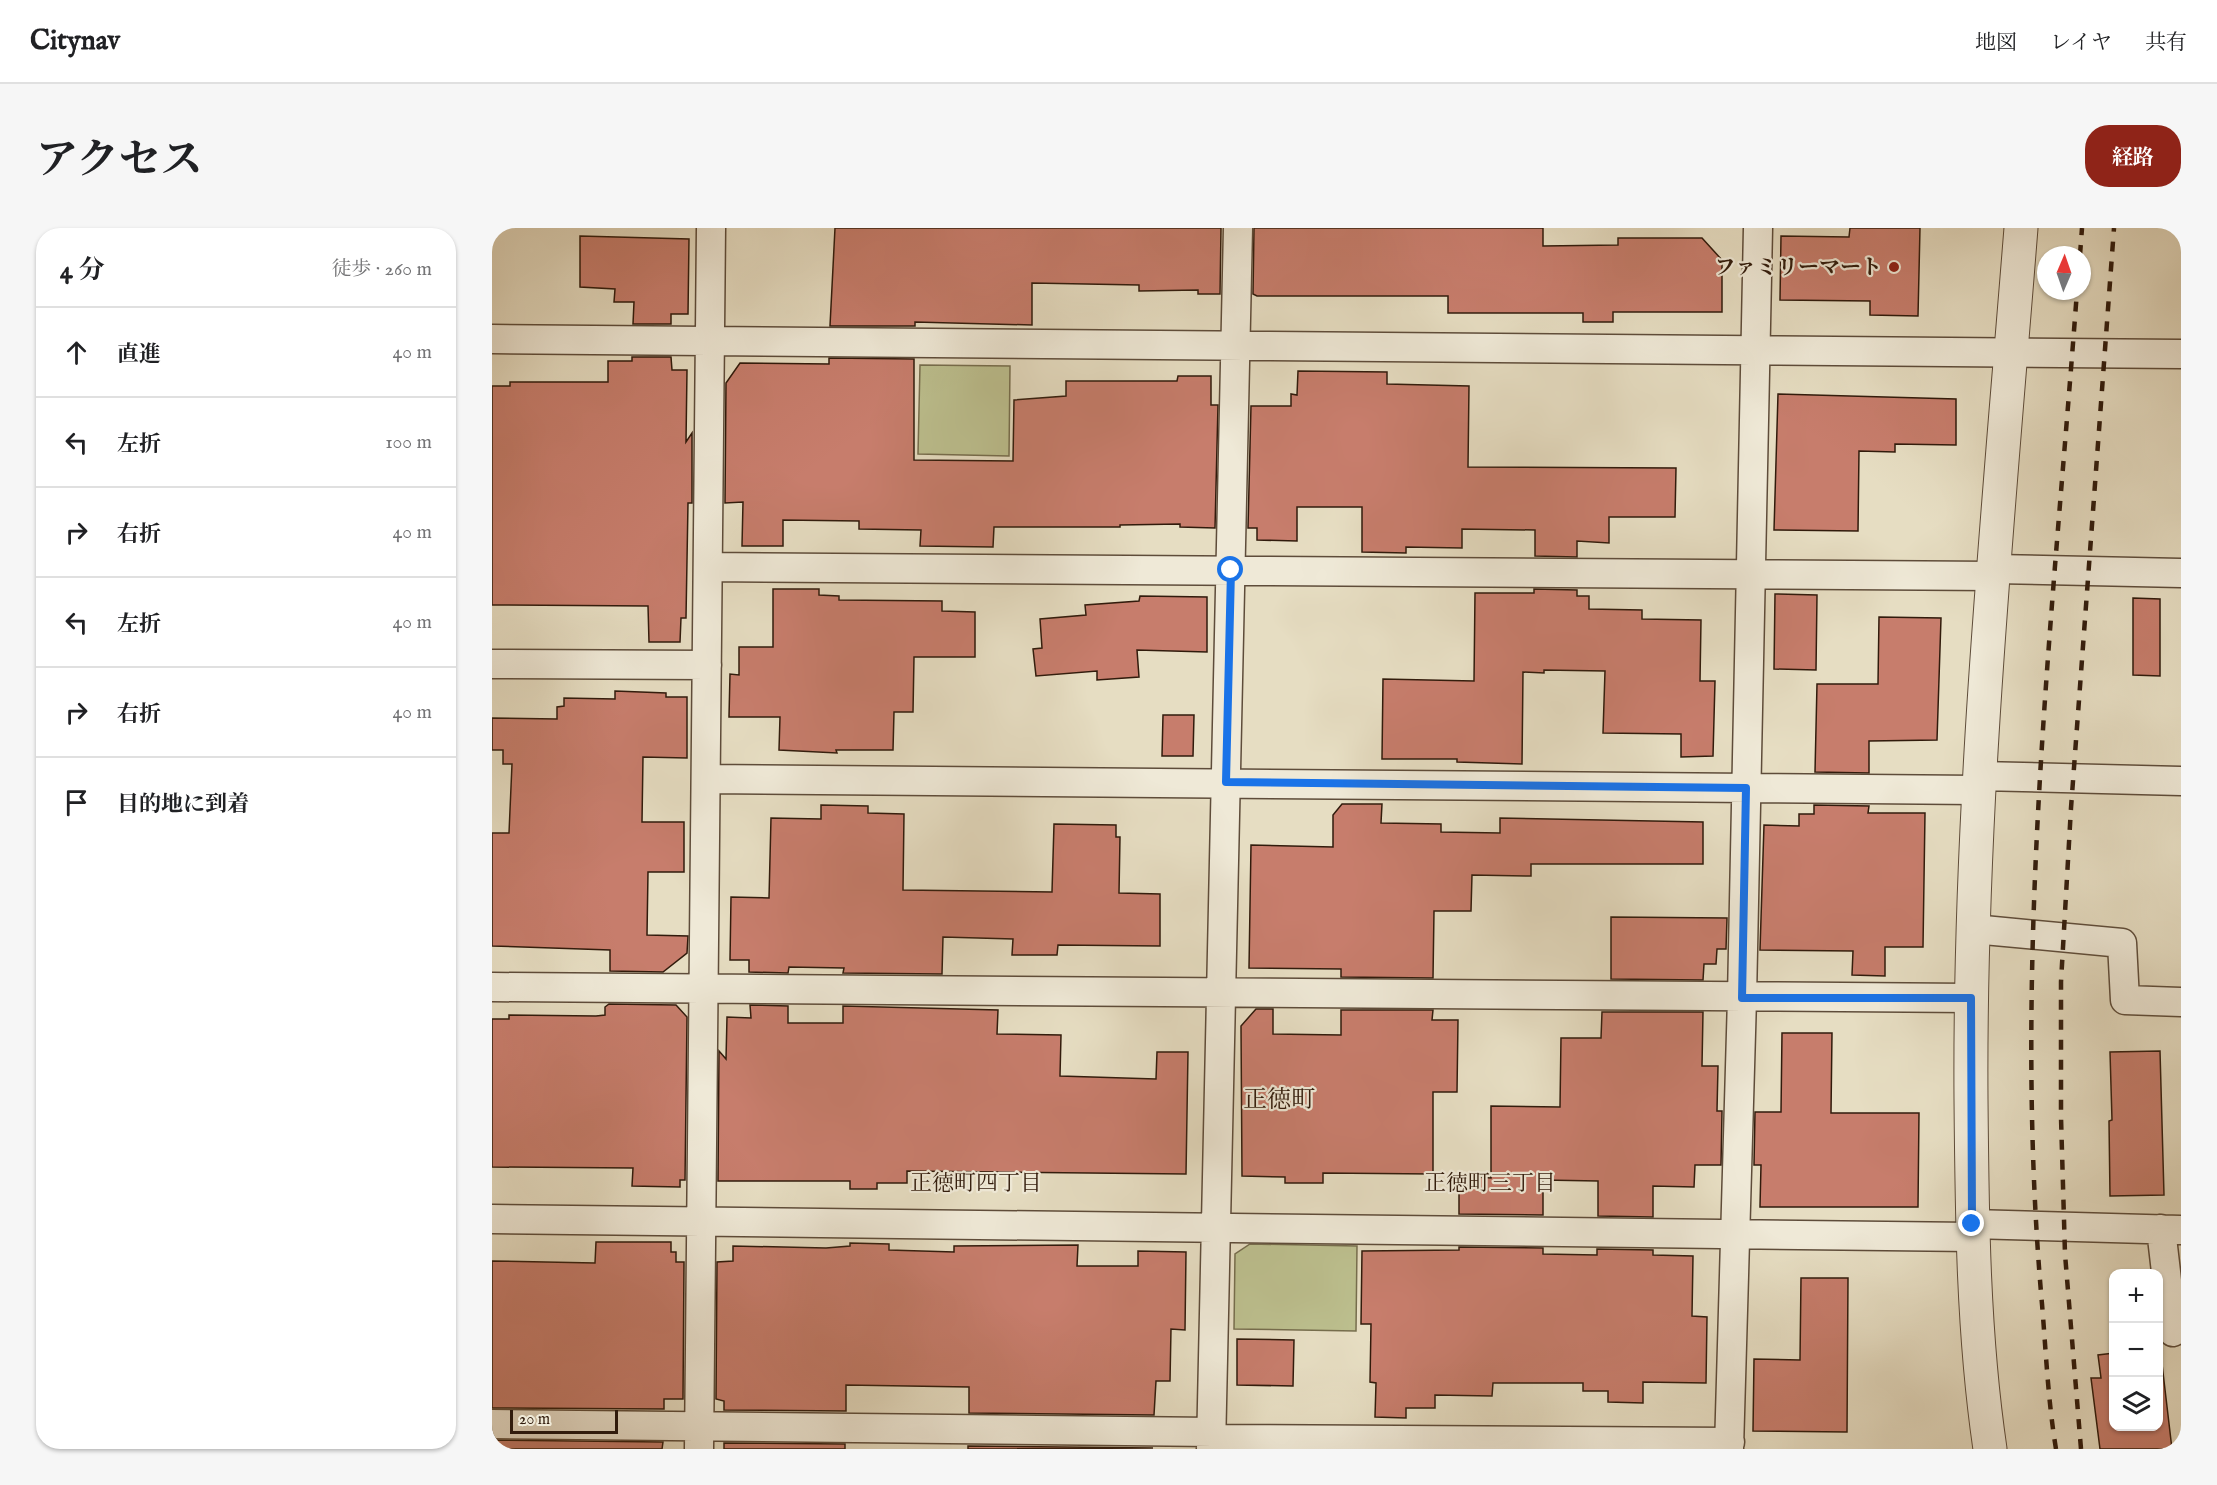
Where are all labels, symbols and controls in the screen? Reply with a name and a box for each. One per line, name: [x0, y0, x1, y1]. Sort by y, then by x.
text: Citynav: [30, 24, 120, 59]
text: 地図: [1975, 30, 2017, 57]
text: レイヤ: [2050, 30, 2112, 57]
text: 共有: [2145, 30, 2187, 57]
button: 経路: [2085, 125, 2181, 187]
text: アクセス: [36, 135, 203, 188]
north arrow: [2037, 246, 2091, 300]
text: 4 分: [60, 254, 104, 287]
place label: ファミリーマート: [1714, 255, 1882, 282]
text: 徒歩 · 260 m: [331, 257, 432, 282]
marker: ファミリーマート: [1887, 260, 1901, 274]
icon: ahead: [60, 336, 93, 369]
text: 40 m: [393, 340, 432, 365]
text: 直進: [117, 341, 161, 369]
icon: left: [60, 426, 93, 459]
text: 100 m: [385, 430, 432, 455]
text: 左折: [117, 431, 161, 459]
icon: right: [60, 516, 93, 549]
text: 40 m: [393, 520, 432, 545]
text: 右折: [117, 521, 161, 549]
route start: [1217, 556, 1243, 582]
icon: left: [60, 606, 93, 639]
text: 40 m: [393, 610, 432, 635]
text: 左折: [117, 611, 161, 639]
icon: right: [60, 696, 93, 729]
text: 40 m: [393, 700, 432, 725]
text: 右折: [117, 701, 161, 729]
icon: arrive: [60, 786, 93, 819]
text: 目的地に到着: [117, 791, 249, 819]
district label: 正徳町: [1243, 1085, 1315, 1116]
district label: 正徳町四丁目: [910, 1170, 1042, 1198]
district label: 正徳町三丁目: [1424, 1170, 1556, 1198]
route end: [1958, 1210, 1984, 1236]
map controls: [2109, 1269, 2163, 1431]
button: +: [2109, 1269, 2163, 1323]
button: −: [2109, 1323, 2163, 1377]
button: layers: [2109, 1377, 2163, 1431]
scale bar: [510, 1407, 618, 1434]
text: 20 m: [519, 1410, 550, 1430]

